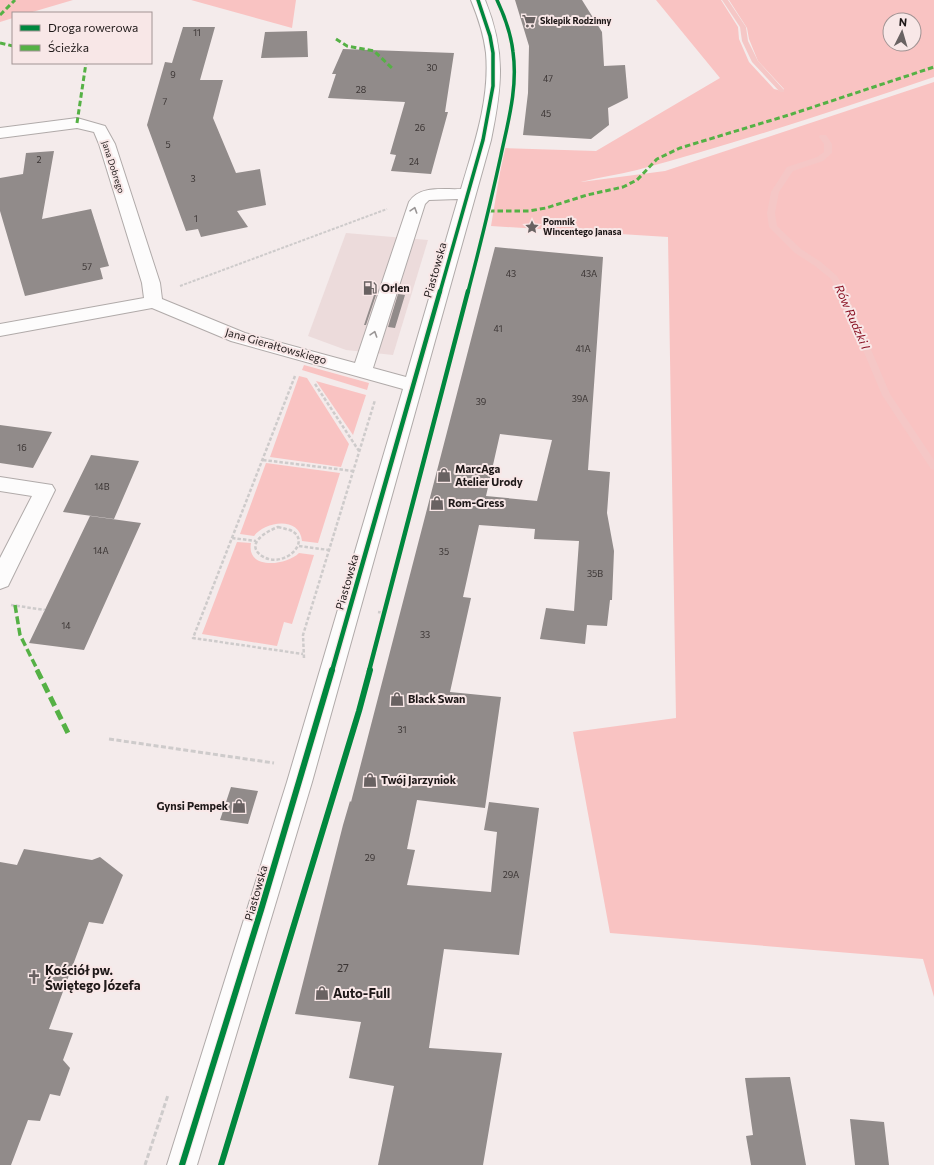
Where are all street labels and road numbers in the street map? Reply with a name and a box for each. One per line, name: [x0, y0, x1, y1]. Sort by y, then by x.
street label: Jana Dobrego: [100, 139, 127, 195]
street label: Piastowska: [420, 241, 449, 299]
street label: Jana Gierałtowskiego: [224, 325, 329, 367]
street label: Piastowska: [332, 553, 361, 611]
street label: Piastowska: [241, 864, 270, 922]

